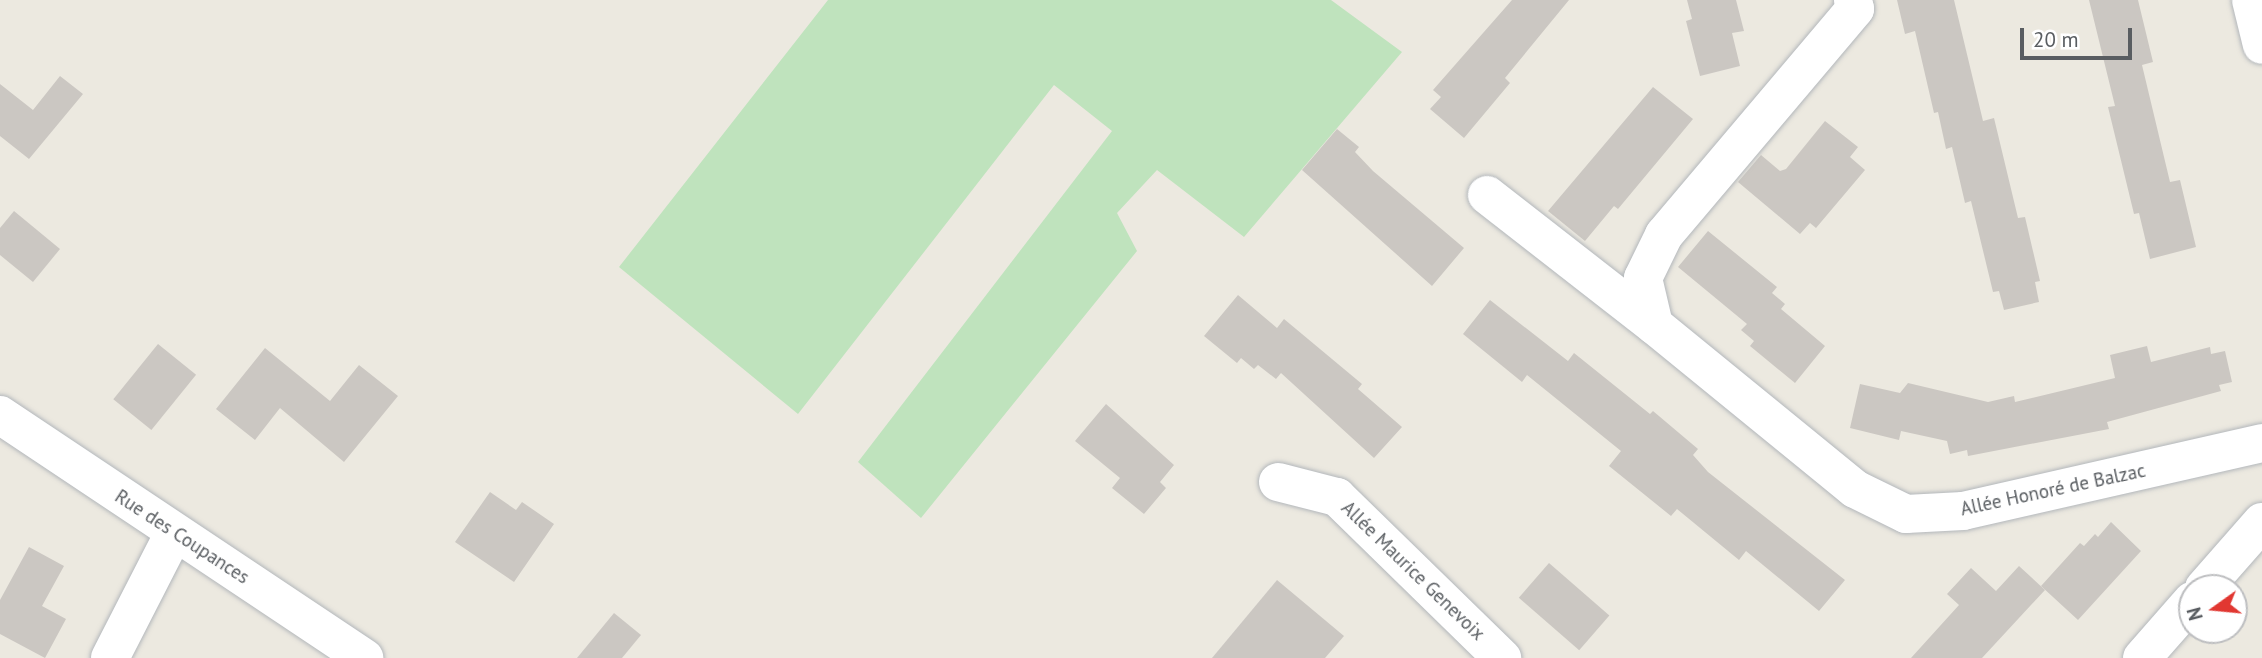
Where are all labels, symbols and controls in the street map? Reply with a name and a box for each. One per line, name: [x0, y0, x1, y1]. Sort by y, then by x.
scale bar: [2024, 14, 2136, 58]
text: 20 m: [2033, 26, 2079, 53]
street label: Allée Honoré de Balzac: [1958, 459, 2148, 521]
street label: Rue des Coupances: [111, 485, 253, 589]
street label: Allée Maurice Genevoix: [1337, 497, 1489, 645]
north arrow: [2178, 574, 2248, 644]
text: N: [2181, 605, 2208, 623]

